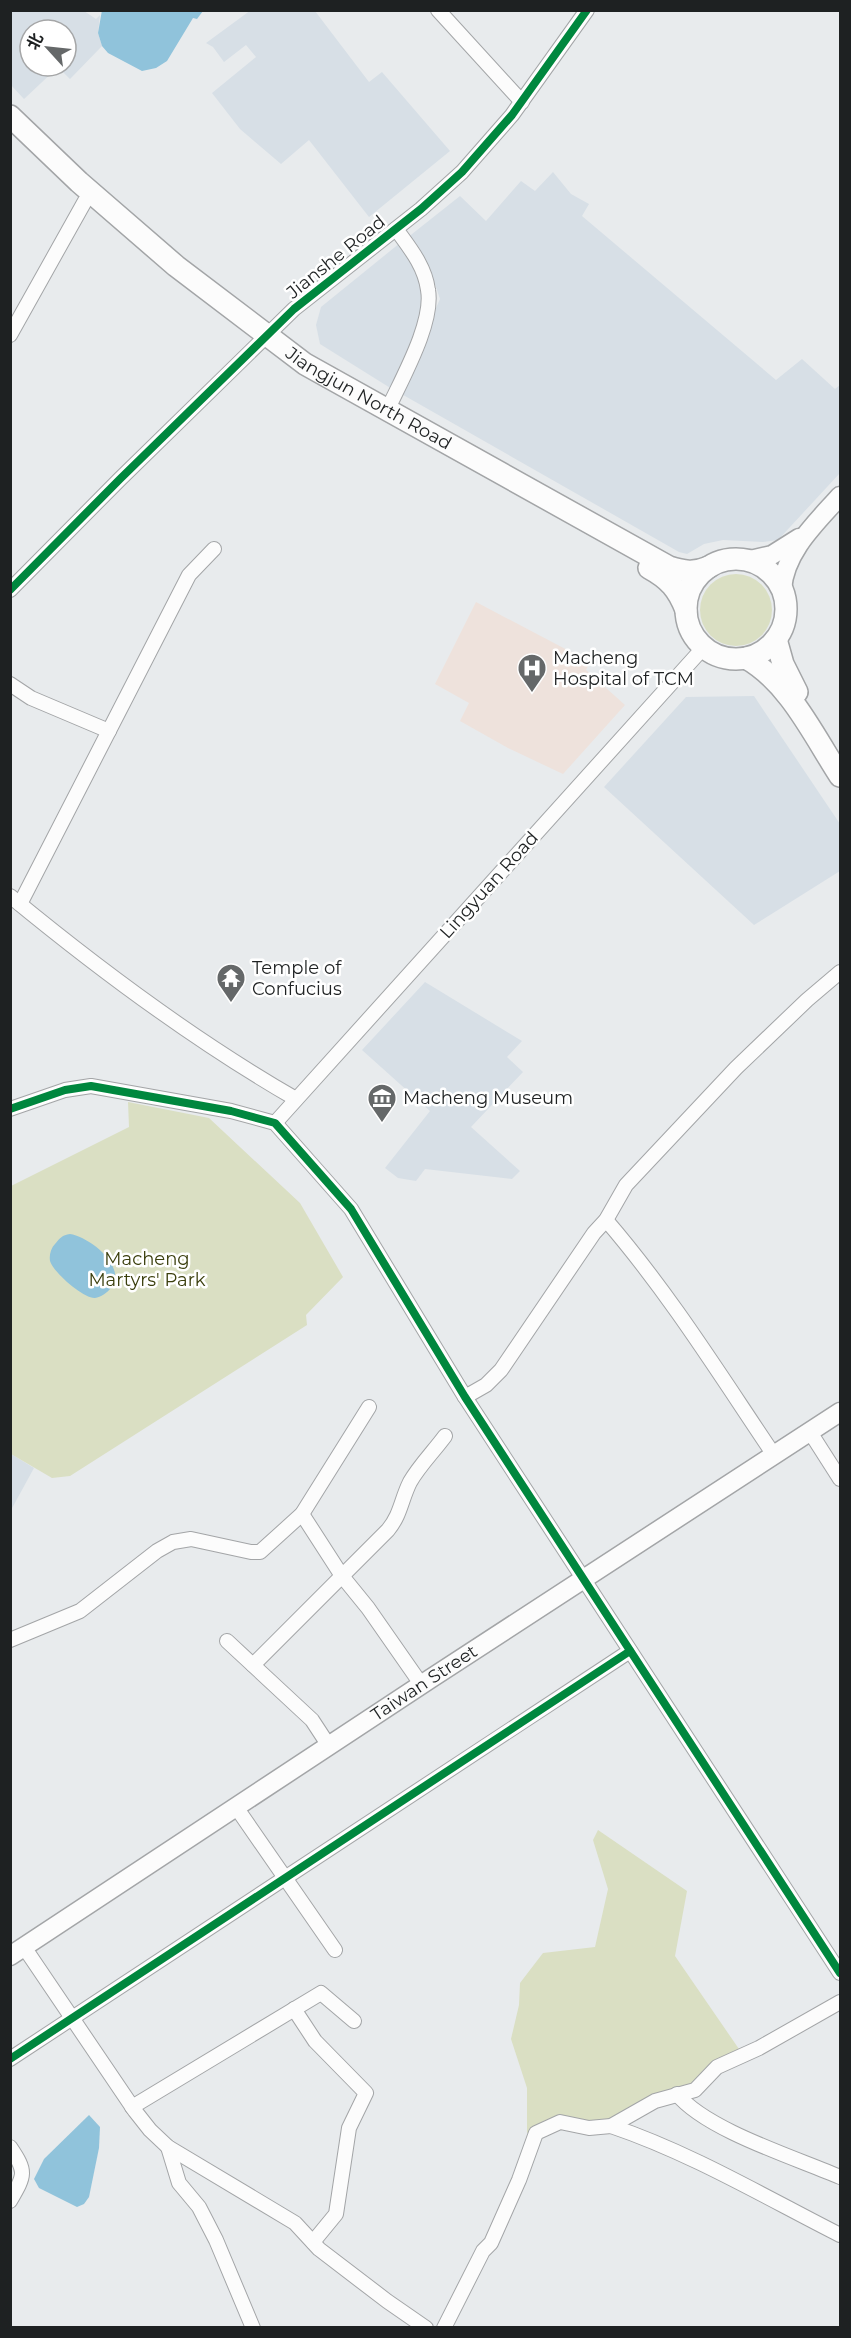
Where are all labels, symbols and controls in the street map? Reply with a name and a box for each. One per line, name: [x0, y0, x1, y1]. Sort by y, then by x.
north arrow: [18, 18, 78, 78]
text: 北: [23, 30, 47, 53]
street label: Jianshe Road: [282, 211, 390, 304]
street label: Jiangjun North Road: [280, 342, 455, 454]
place label: Macheng Hospital of TCM: [553, 647, 694, 690]
hospital icon: Macheng Hospital of TCM: [516, 652, 548, 694]
street label: Lingyuan Road: [435, 827, 543, 943]
place label: Temple of Confucius: [252, 957, 342, 1000]
temple icon: Temple of Confucius: [215, 962, 247, 1004]
museum icon: Macheng Museum: [366, 1082, 398, 1124]
place label: Macheng Museum: [403, 1087, 573, 1109]
park label: Macheng Martyrs' Park: [88, 1248, 206, 1291]
street label: Taiwan Street: [367, 1640, 481, 1726]

